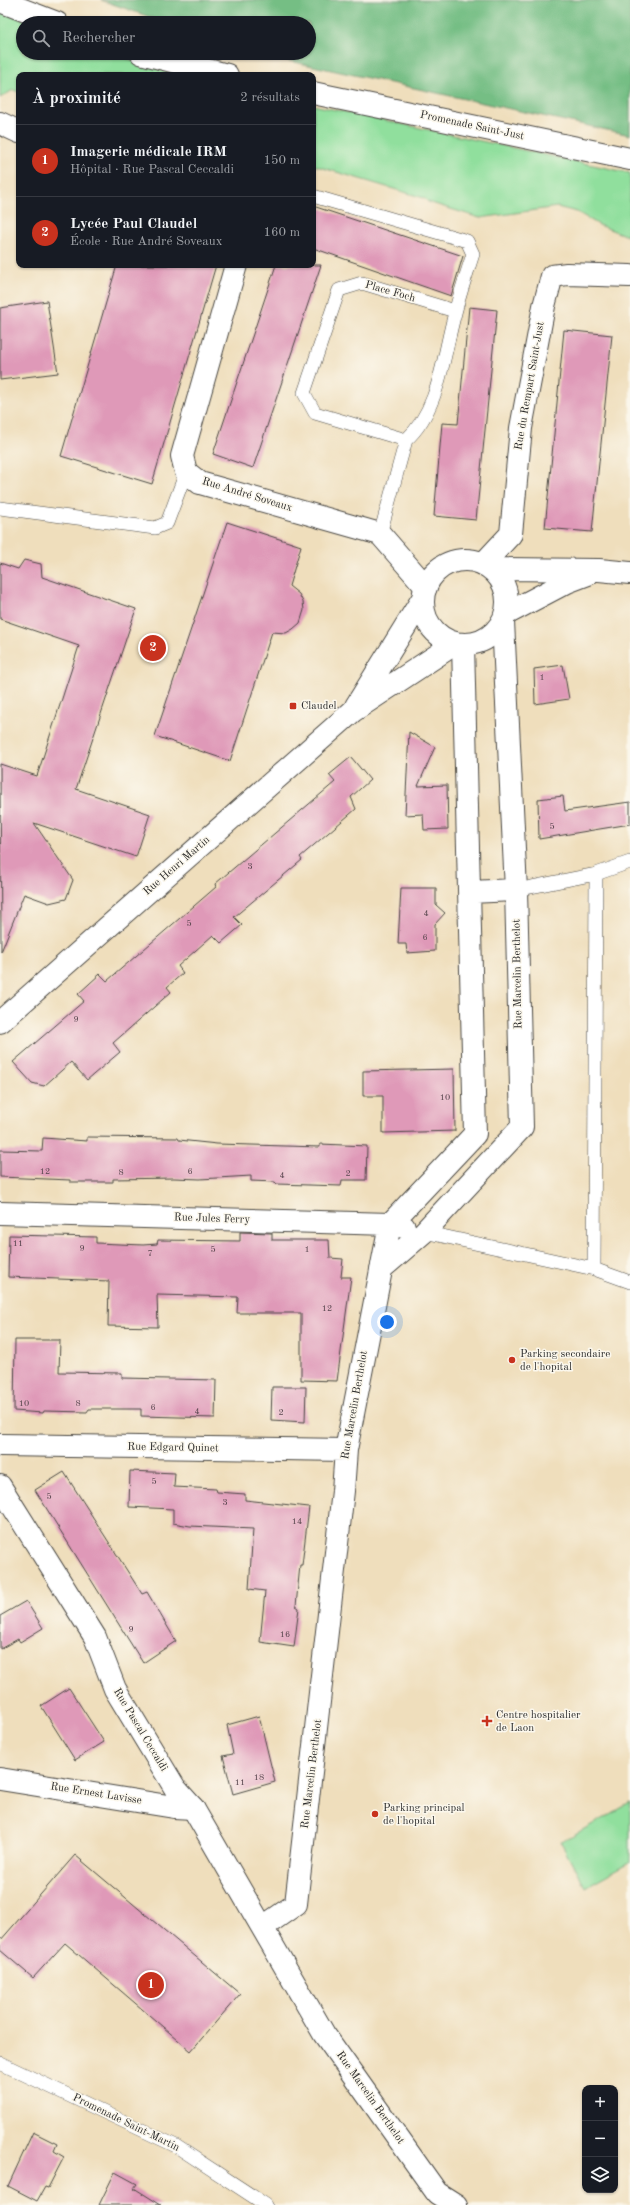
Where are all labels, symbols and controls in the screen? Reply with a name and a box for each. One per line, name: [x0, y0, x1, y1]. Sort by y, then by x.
search box: [16, 16, 316, 60]
icon: search: [30, 27, 52, 49]
text: Rechercher: [62, 31, 135, 46]
text: À proximité: [32, 90, 121, 107]
text: 2 résultats: [240, 91, 300, 104]
street label: Promenade Saint-Just: [419, 110, 525, 142]
text: Imagerie médicale IRM: [70, 145, 227, 160]
text: 1: [41, 154, 49, 167]
text: 150 m: [263, 154, 300, 167]
text: Hôpital · Rue Pascal Ceccaldi: [70, 163, 234, 176]
text: Lycée Paul Claudel: [70, 217, 197, 232]
text: 2: [41, 226, 49, 239]
text: 160 m: [263, 226, 300, 239]
text: École · Rue André Soveaux: [70, 235, 222, 248]
street label: Place Foch: [364, 280, 416, 304]
street label: Rue du Rempart Saint-Just: [513, 321, 547, 451]
street label: Rue André Soveaux: [201, 476, 294, 514]
pin: 2: [140, 633, 166, 663]
house number: 1: [539, 673, 545, 682]
marker: Claudel: [288, 701, 298, 711]
place label: Claudel: [301, 701, 336, 712]
house number: 5: [549, 822, 555, 831]
street label: Rue Henri Martin: [142, 834, 212, 898]
house number: 3: [247, 862, 253, 871]
house number: 4: [423, 909, 429, 918]
house number: 5: [186, 919, 192, 928]
street label: Rue Marcelin Berthelot: [512, 919, 524, 1029]
house number: 6: [422, 933, 428, 942]
house number: 9: [73, 1015, 79, 1024]
house number: 10: [440, 1093, 450, 1102]
house number: 12: [40, 1167, 50, 1176]
house number: 6: [187, 1167, 193, 1176]
house number: 8: [118, 1168, 124, 1177]
house number: 2: [345, 1169, 351, 1178]
house number: 4: [279, 1171, 285, 1180]
street label: Rue Jules Ferry: [174, 1212, 250, 1226]
house number: 11: [13, 1239, 23, 1248]
house number: 9: [79, 1244, 85, 1253]
house number: 5: [210, 1245, 216, 1254]
house number: 1: [304, 1245, 310, 1254]
house number: 7: [147, 1249, 153, 1258]
house number: 12: [322, 1304, 332, 1313]
your location: [377, 1312, 397, 1332]
place label: Parking secondaire de l'hopital: [520, 1349, 610, 1373]
street label: Rue Marcelin Berthelot: [340, 1350, 370, 1460]
marker: Parking secondaire de l'hopital: [507, 1355, 517, 1365]
house number: 10: [19, 1399, 29, 1408]
house number: 8: [75, 1399, 81, 1408]
house number: 6: [150, 1403, 156, 1412]
house number: 4: [194, 1407, 200, 1416]
house number: 2: [278, 1408, 284, 1417]
street label: Rue Edgard Quinet: [127, 1442, 219, 1454]
house number: 5: [151, 1477, 157, 1486]
house number: 5: [46, 1492, 52, 1501]
house number: 3: [222, 1498, 228, 1507]
house number: 14: [292, 1517, 302, 1526]
house number: 9: [128, 1625, 134, 1634]
house number: 16: [280, 1630, 290, 1639]
street label: Rue Pascal Ceccaldi: [111, 1687, 169, 1773]
place label: Centre hospitalier de Laon: [496, 1710, 581, 1734]
marker: Centre hospitalier de Laon: [481, 1715, 493, 1727]
street label: Rue Marcelin Berthelot: [300, 1718, 324, 1829]
house number: 18: [254, 1773, 264, 1782]
house number: 11: [235, 1778, 245, 1787]
street label: Rue Ernest Lavisse: [49, 1781, 143, 1807]
place label: Parking principal de l'hopital: [383, 1803, 465, 1827]
marker: Parking principal de l'hopital: [370, 1809, 380, 1819]
pin: 1: [138, 1970, 164, 2000]
street label: Rue Marcelin Berthelot: [334, 2050, 406, 2146]
map controls: [582, 2085, 618, 2193]
button: +: [582, 2085, 618, 2121]
street label: Promenade Saint-Martin: [71, 2092, 181, 2154]
button: −: [582, 2121, 618, 2157]
button: layers: [582, 2157, 618, 2193]

